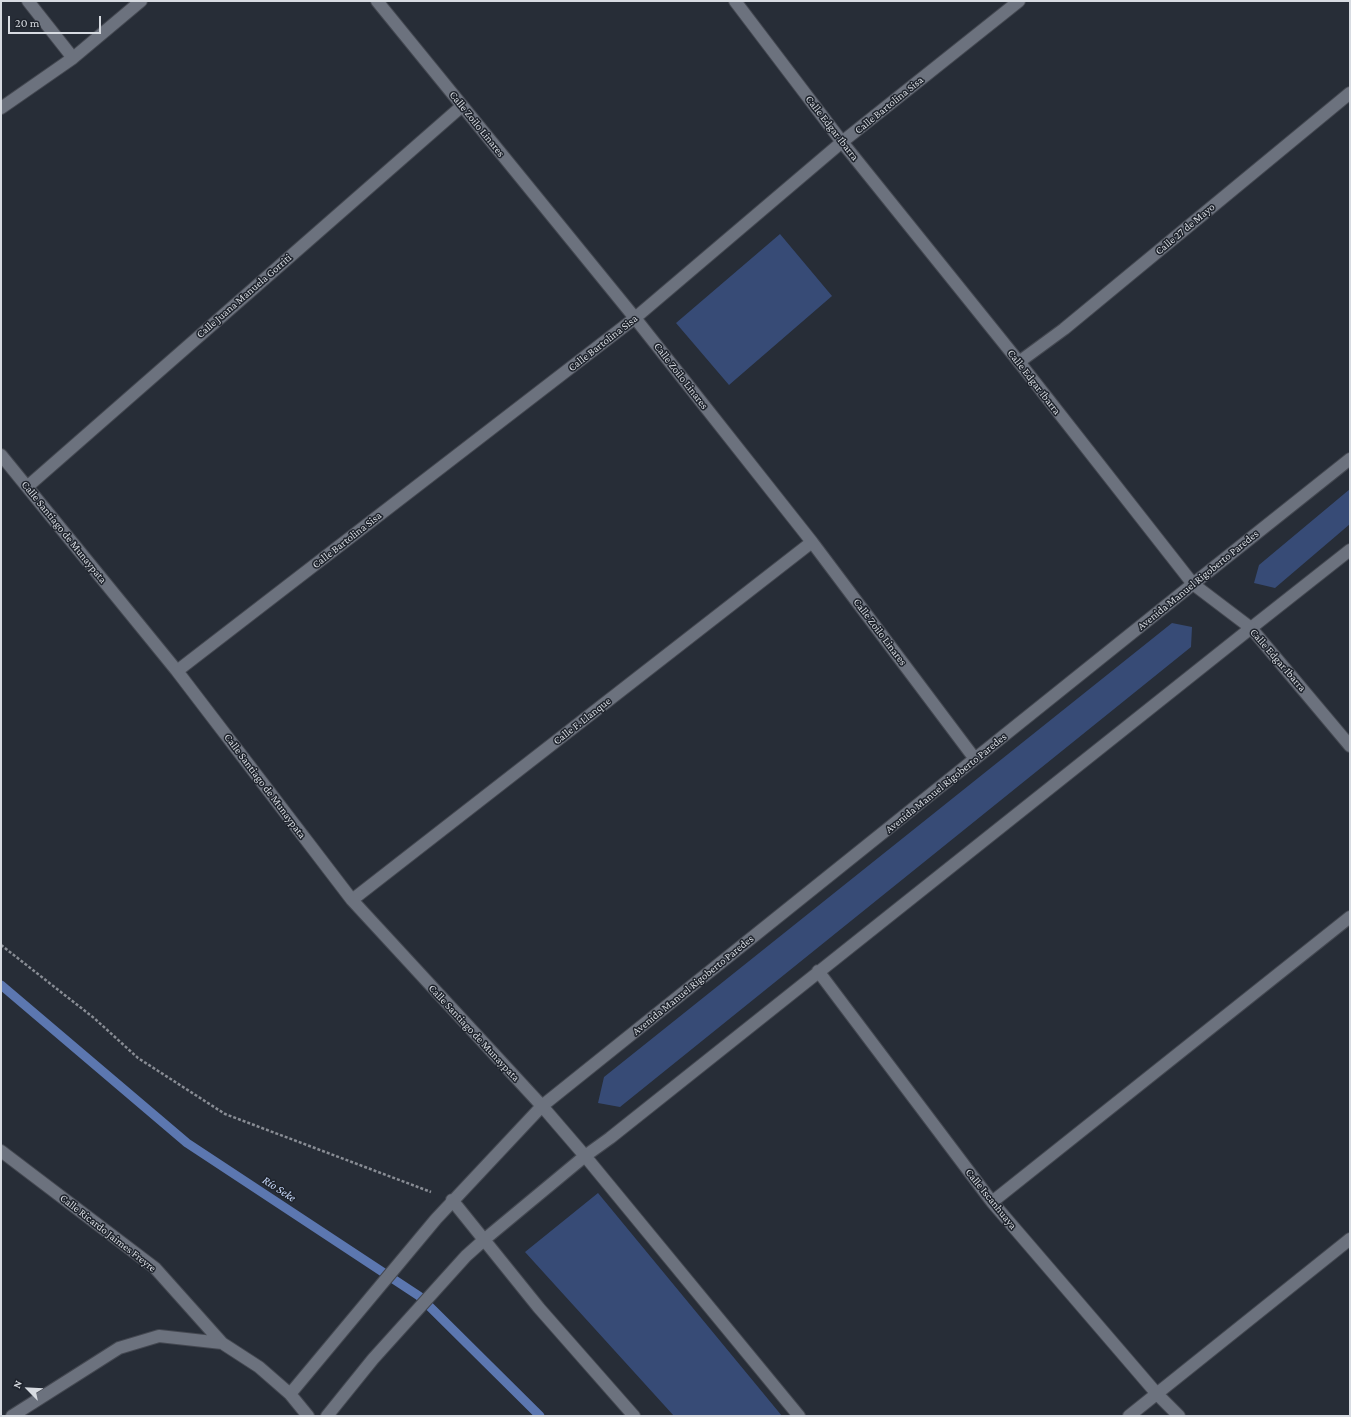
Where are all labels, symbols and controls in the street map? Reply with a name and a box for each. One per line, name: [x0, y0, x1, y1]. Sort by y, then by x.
scale bar: [10, 8, 103, 34]
text: 20 m: [15, 16, 39, 30]
street label: Calle Bartolina Sisa: [852, 73, 926, 137]
street label: Calle Zoilo Linares: [446, 88, 508, 160]
street label: Calle Edgar Ibarra: [802, 93, 862, 163]
street label: Calle 27 de Mayo: [1153, 200, 1217, 258]
street label: Calle Juana Manuela Gorriti: [194, 251, 294, 341]
street label: Calle Bartolina Sisa: [566, 312, 640, 374]
street label: Calle Zoilo Linares: [651, 340, 711, 412]
street label: Calle Edgar Ibarra: [1004, 347, 1064, 417]
street label: Calle Santiago de Munaypata: [19, 478, 109, 586]
street label: Calle Bartolina Sisa: [310, 509, 384, 571]
street label: Avenida Manuel Rigoberto Paredes: [1135, 527, 1261, 633]
street label: Calle Zoilo Linares: [850, 596, 910, 668]
street label: Calle Edgar Ibarra: [1247, 626, 1309, 694]
street label: Calle F. Llanque: [550, 694, 614, 748]
street label: Avenida Manuel Rigoberto Paredes: [883, 730, 1009, 836]
street label: Calle Santiago de Munaypata: [221, 731, 309, 841]
street label: Avenida Manuel Rigoberto Paredes: [630, 932, 756, 1038]
street label: Calle Santiago de Munaypata: [426, 982, 522, 1084]
street label: Calle Iscanhuaya: [962, 1166, 1020, 1232]
water label: Río Seke: [260, 1173, 298, 1205]
street label: Calle Ricardo Jaimes Freyre: [57, 1191, 159, 1275]
north arrow: [8, 1369, 48, 1409]
text: N: [10, 1378, 24, 1390]

